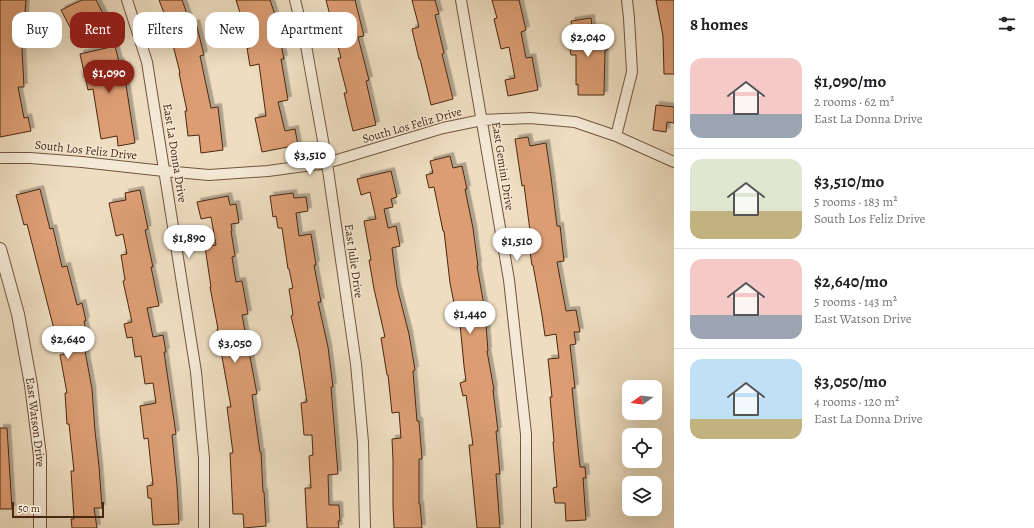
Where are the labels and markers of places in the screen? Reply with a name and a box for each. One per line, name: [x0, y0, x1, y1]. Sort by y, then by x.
pin: $2,040: [555, 24, 621, 58]
pin: $1,090: [76, 60, 142, 94]
pin: $3,510: [277, 142, 343, 176]
pin: $1,890: [156, 225, 222, 259]
pin: $1,510: [484, 228, 550, 262]
pin: $1,440: [437, 301, 503, 335]
pin: $2,640: [35, 326, 101, 360]
pin: $3,050: [202, 330, 268, 364]

